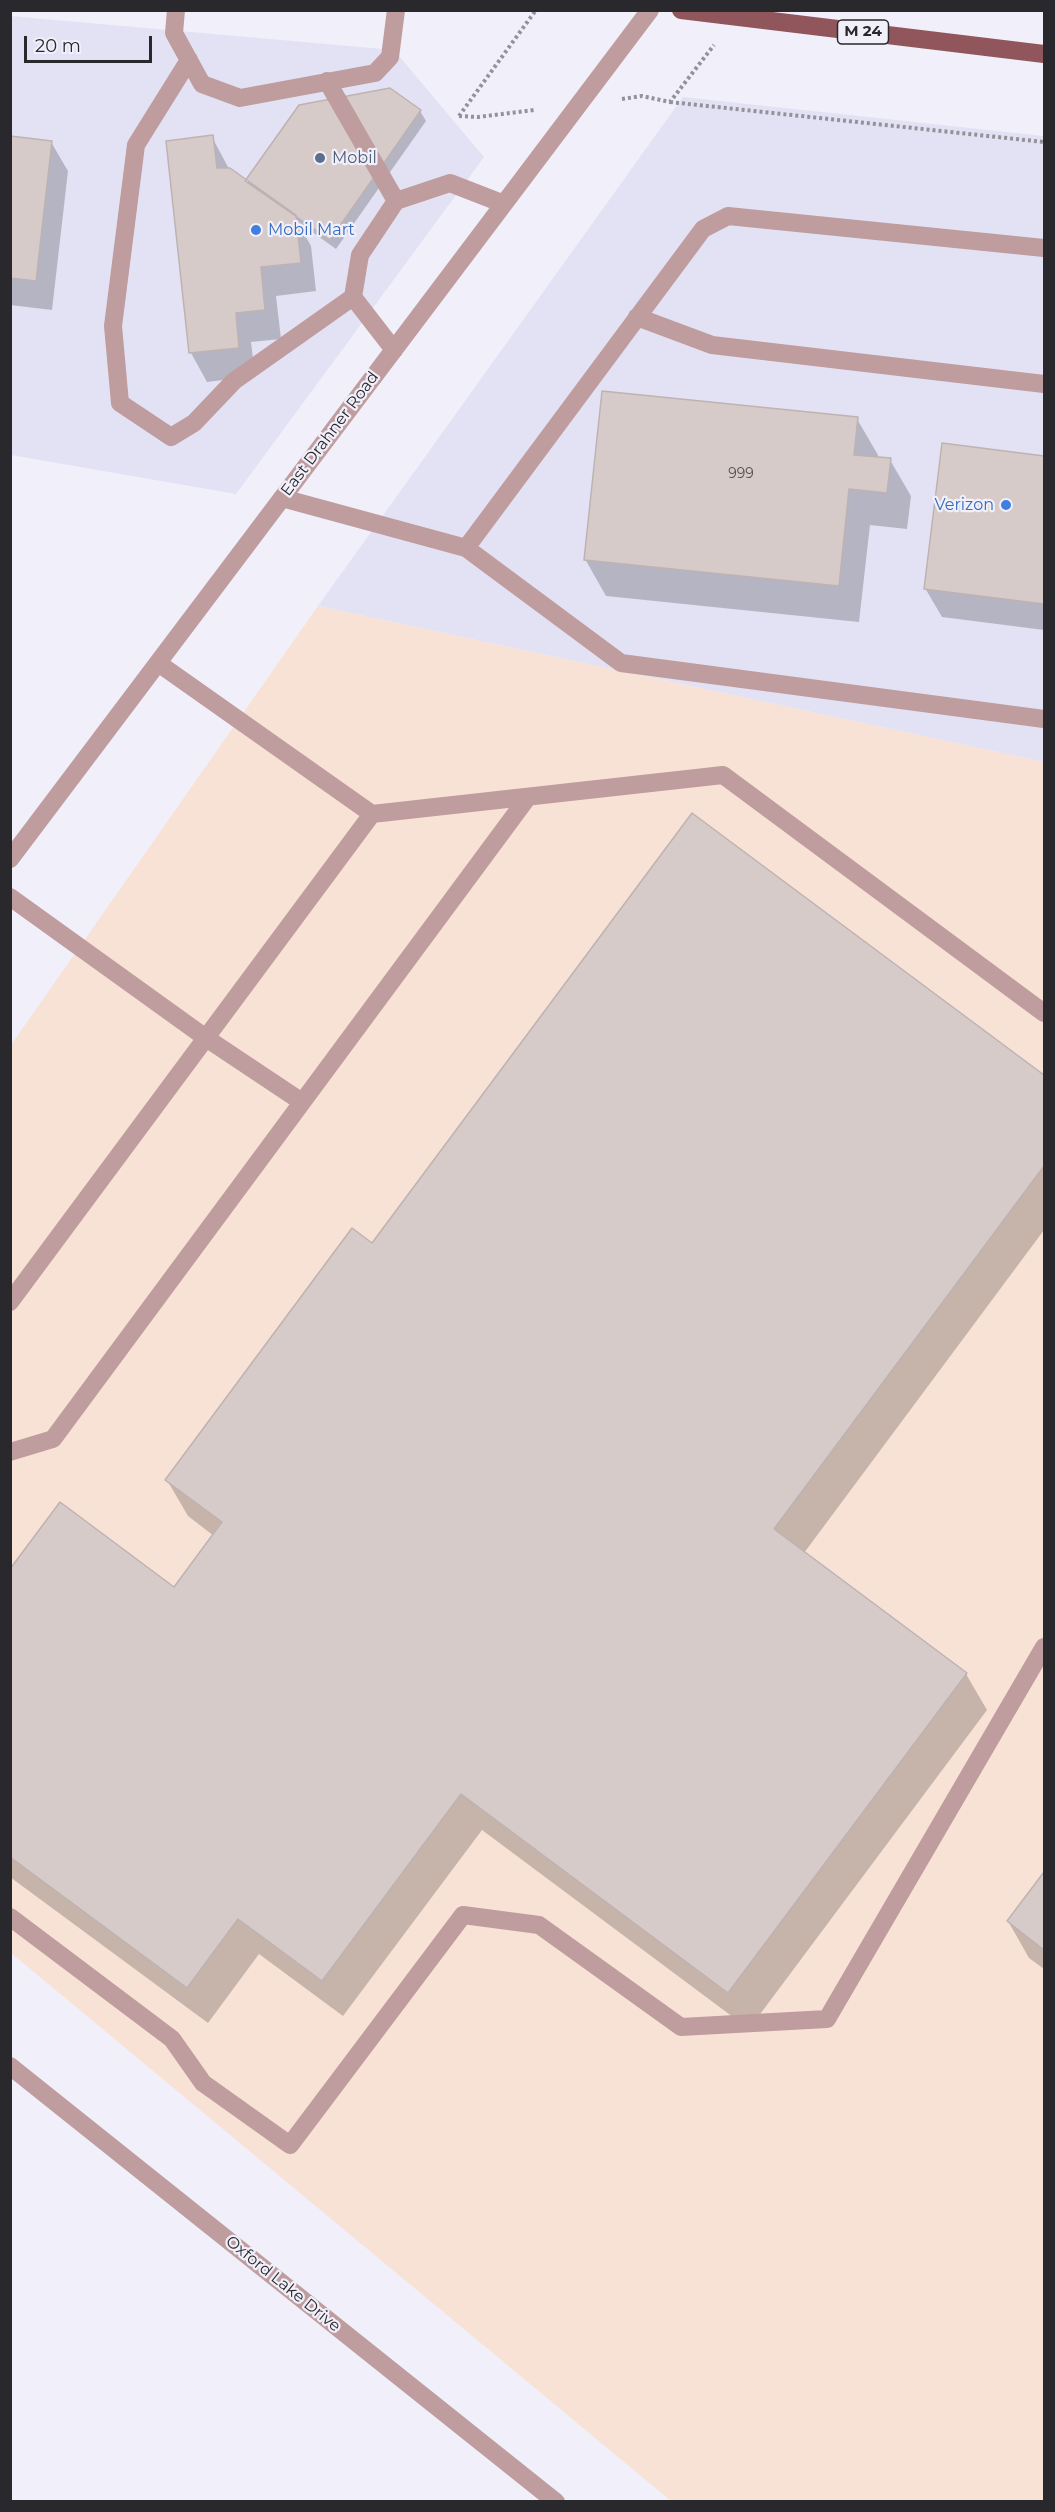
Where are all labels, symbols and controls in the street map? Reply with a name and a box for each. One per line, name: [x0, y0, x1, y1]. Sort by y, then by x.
road number: M 24: [838, 20, 888, 44]
scale bar: [27, 24, 154, 62]
text: 20 m: [35, 35, 81, 57]
place label: Mobil: [332, 148, 377, 168]
marker: Mobil: [313, 151, 327, 165]
place label: Mobil Mart: [268, 220, 355, 240]
marker: Mobil Mart: [249, 223, 263, 237]
street label: East Drahner Road: [277, 368, 383, 500]
house number: 999: [728, 466, 754, 482]
place label: Verizon: [935, 495, 994, 515]
marker: Verizon: [999, 498, 1013, 512]
street label: Oxford Lake Drive: [222, 2232, 344, 2336]

